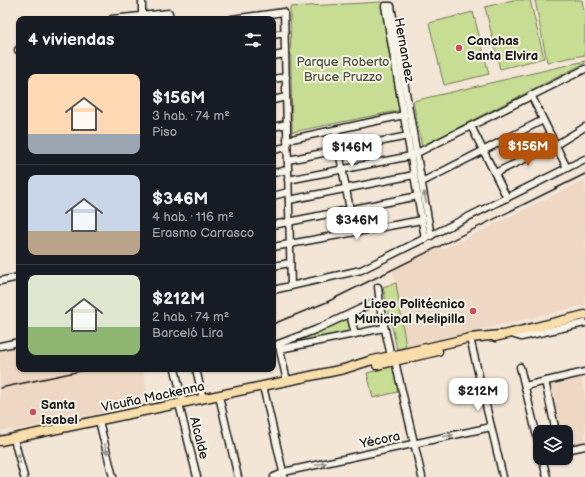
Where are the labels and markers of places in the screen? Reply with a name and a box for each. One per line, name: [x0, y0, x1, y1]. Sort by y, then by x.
place label: Canchas Santa Elvira: [467, 33, 538, 64]
marker: Canchas Santa Elvira: [454, 43, 464, 53]
pin: $156M: [500, 133, 556, 167]
pin: $146M: [324, 134, 380, 168]
pin: $346M: [329, 207, 385, 241]
place label: Liceo Politécnico Municipal Melipilla: [354, 296, 465, 327]
marker: Liceo Politécnico Municipal Melipilla: [468, 306, 478, 316]
pin: $212M: [450, 378, 506, 412]
place label: Santa Isabel: [41, 397, 78, 428]
marker: Santa Isabel: [28, 407, 38, 417]

